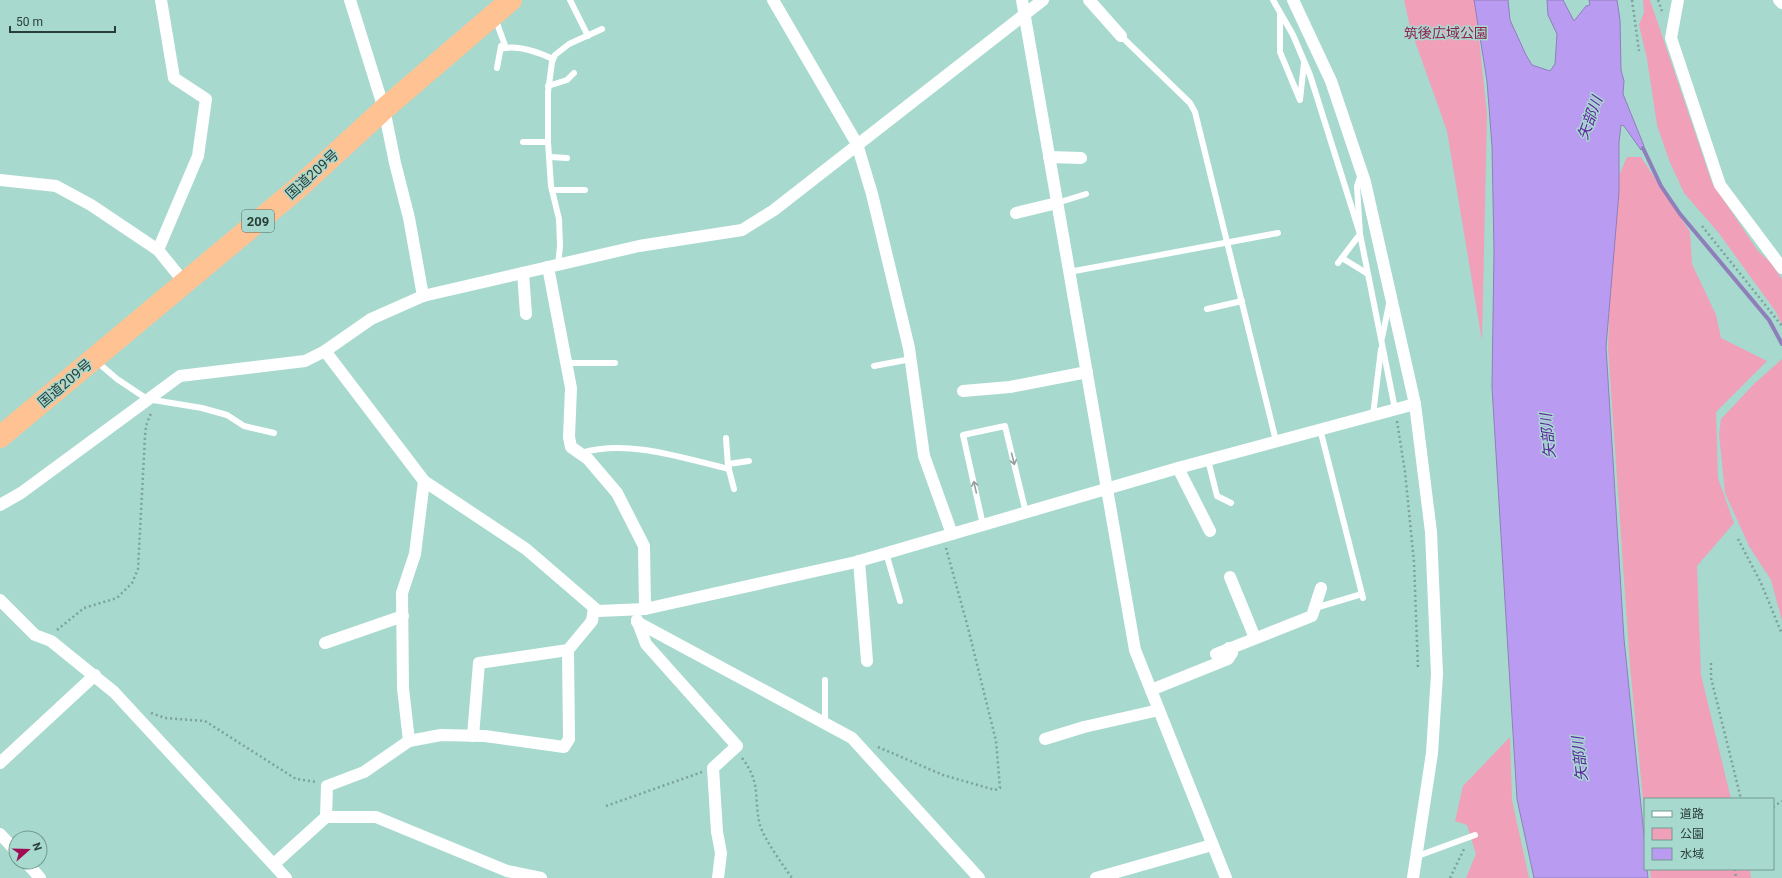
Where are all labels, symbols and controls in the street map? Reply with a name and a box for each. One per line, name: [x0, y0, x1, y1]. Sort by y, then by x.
scale bar: [10, 8, 115, 34]
text: 50 m: [16, 15, 43, 29]
park label: 筑後広域公園: [1404, 25, 1488, 41]
water label: 矢部川: [1574, 92, 1607, 142]
street label: 国道209号: [282, 146, 342, 202]
road number: 209: [242, 210, 274, 232]
street label: 国道209号: [35, 356, 95, 410]
water label: 矢部川: [1537, 411, 1559, 459]
one-way arrow: [1009, 452, 1017, 465]
one-way arrow: [970, 481, 978, 494]
water label: 矢部川: [1568, 734, 1591, 782]
legend: [1644, 798, 1774, 870]
text: 道路: [1680, 807, 1704, 821]
text: 公園: [1680, 827, 1704, 841]
north arrow: [8, 830, 48, 870]
text: N: [29, 841, 44, 853]
text: 水域: [1680, 847, 1704, 861]

